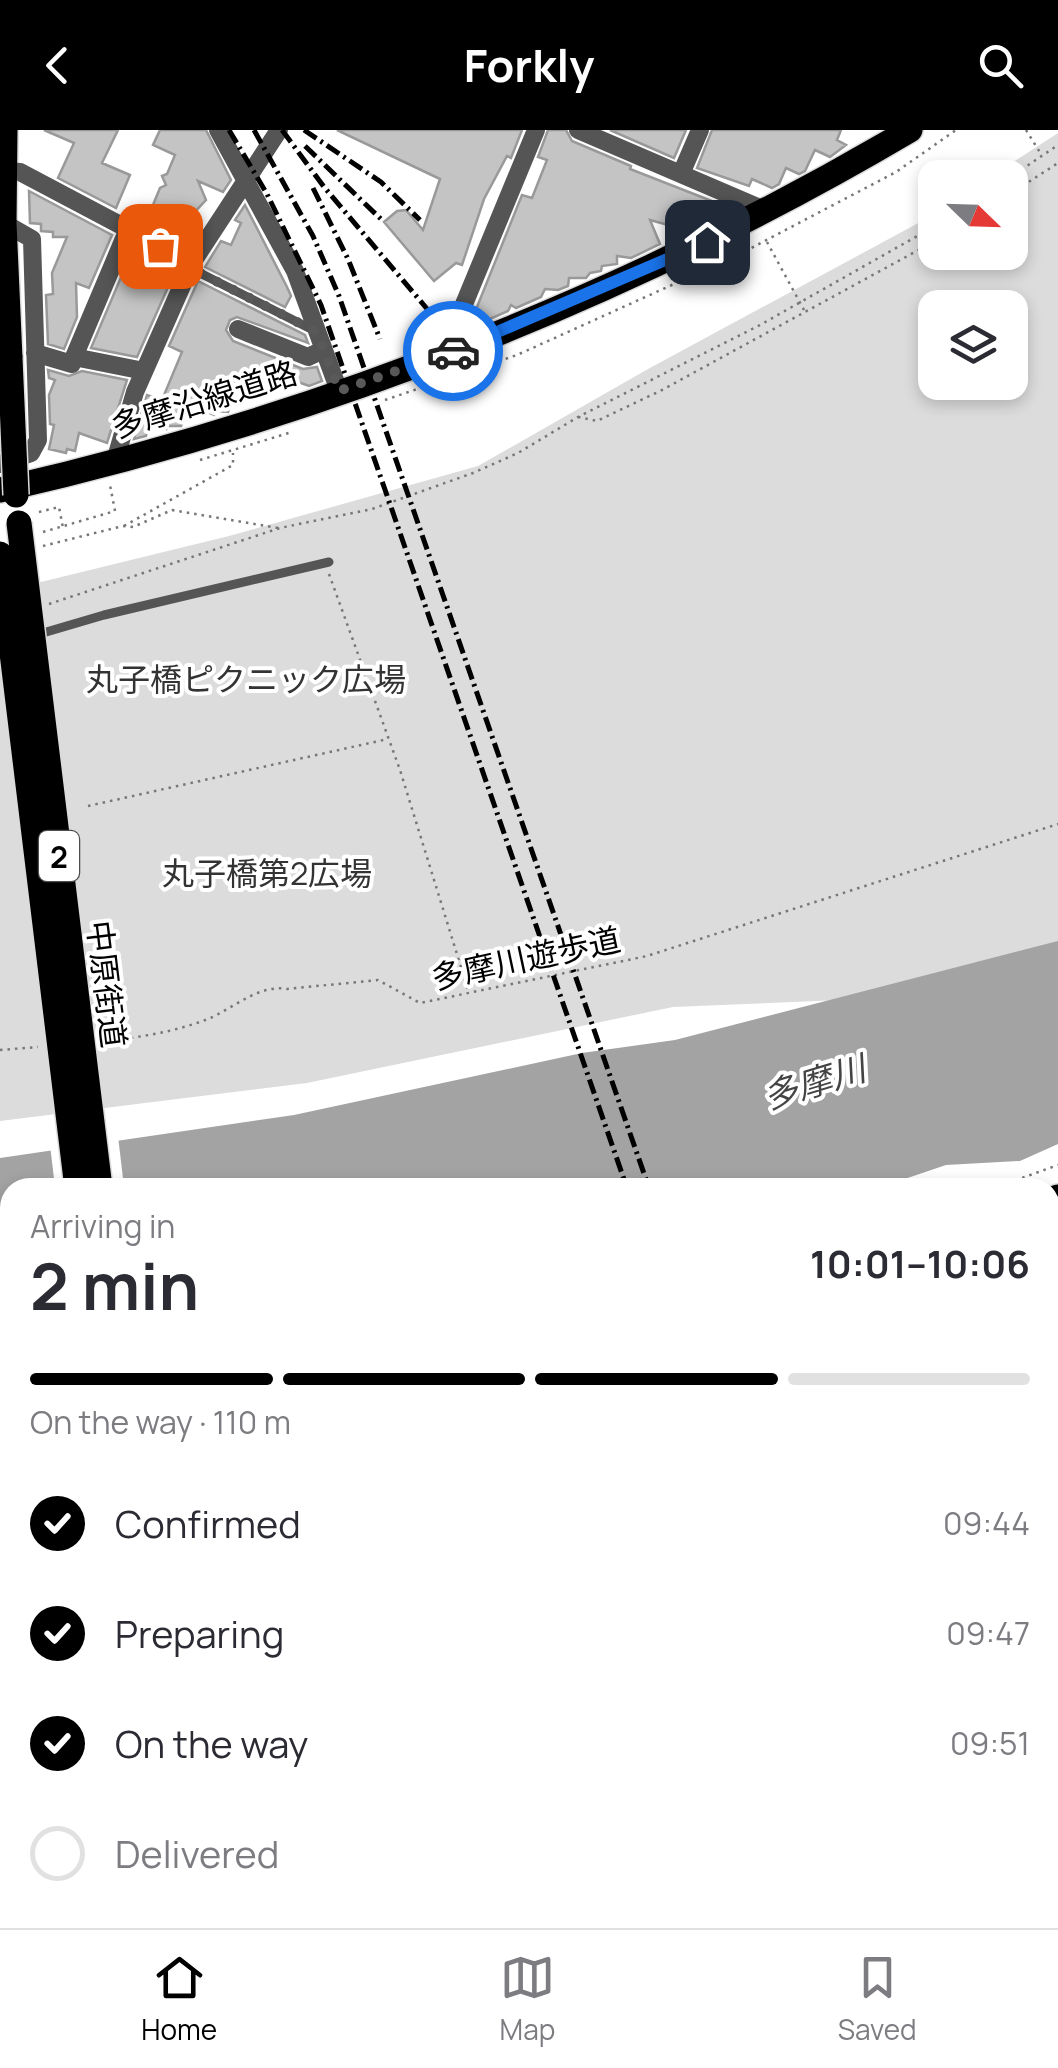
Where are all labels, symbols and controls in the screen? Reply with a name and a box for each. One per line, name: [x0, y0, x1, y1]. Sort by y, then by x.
text: Forkly: [464, 34, 594, 96]
icon: back: [30, 38, 85, 93]
icon: search: [973, 38, 1028, 93]
north arrow: [918, 160, 1028, 270]
map controls: [918, 160, 1028, 400]
pin: [665, 200, 750, 285]
pin: [118, 204, 203, 289]
icon: home: [680, 215, 735, 270]
icon: bag: [133, 219, 188, 274]
button: layers: [918, 290, 1028, 400]
courier: [403, 301, 503, 401]
icon: car: [426, 324, 481, 379]
street label: 多摩沿線道路: [106, 350, 302, 448]
park label: 丸子橋ピクニック広場: [86, 657, 406, 701]
road number: 2: [39, 831, 79, 881]
park label: 丸子橋第2広場: [162, 851, 372, 895]
street label: 多摩川遊歩道: [428, 917, 624, 999]
street label: 中原街道: [77, 918, 137, 1050]
water label: 多摩川: [757, 1043, 875, 1120]
text: Arriving in: [30, 1204, 175, 1248]
text: 10:01–10:06: [810, 1237, 1030, 1289]
text: 2 min: [30, 1241, 199, 1330]
text: On the way · 110 m: [30, 1400, 291, 1444]
icon: check: [30, 1496, 85, 1551]
text: Confirmed: [115, 1497, 301, 1549]
text: 09:44: [943, 1501, 1030, 1545]
icon: check: [30, 1606, 85, 1661]
text: Preparing: [115, 1607, 284, 1659]
text: 09:47: [946, 1611, 1030, 1655]
icon: check: [30, 1716, 85, 1771]
text: On the way: [115, 1717, 308, 1769]
text: 09:51: [950, 1721, 1030, 1765]
text: Delivered: [115, 1827, 279, 1879]
tab: Home: [141, 1950, 217, 2048]
tab: Map: [500, 1950, 555, 2048]
tab: Saved: [838, 1950, 917, 2048]

